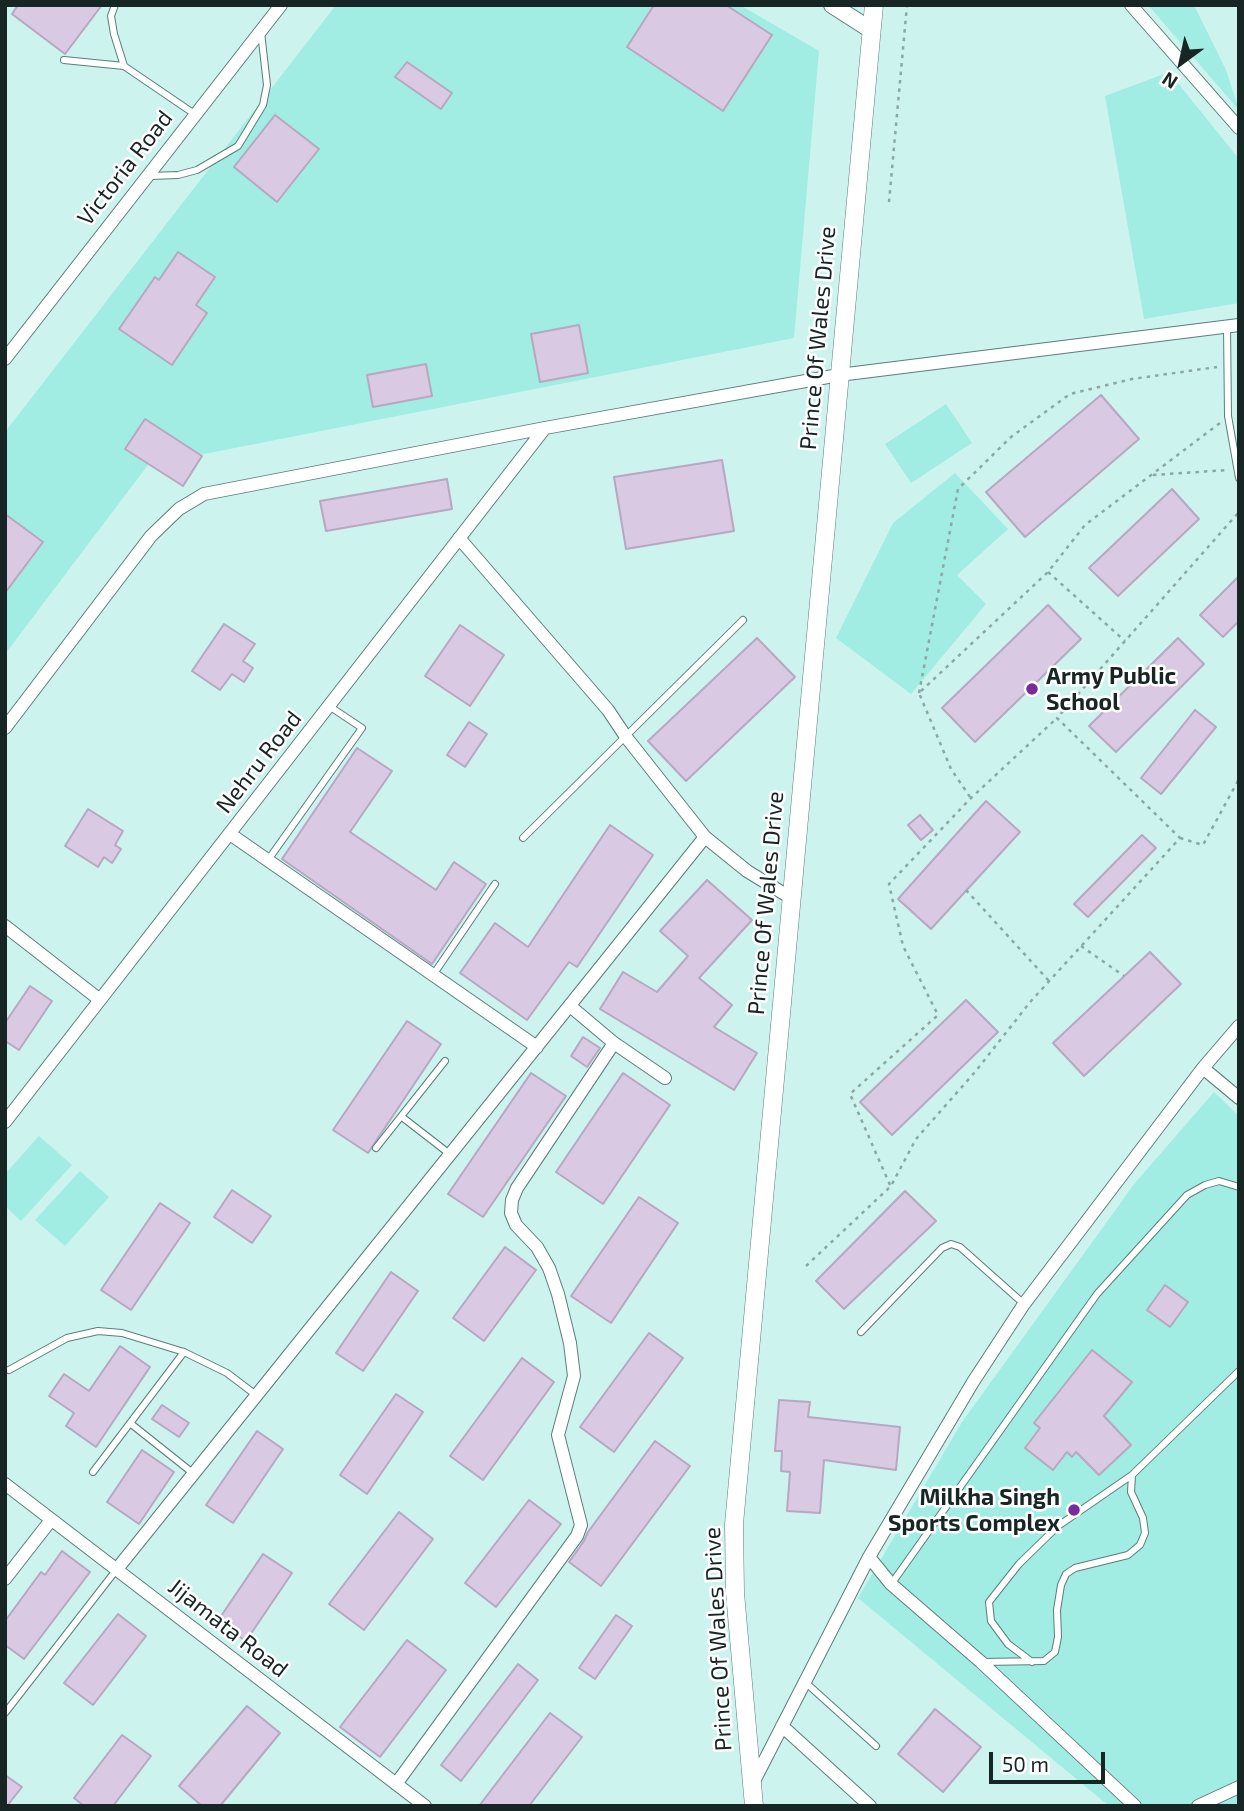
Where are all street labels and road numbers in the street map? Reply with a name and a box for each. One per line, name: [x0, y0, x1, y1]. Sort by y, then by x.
street label: Victoria Road: [72, 105, 178, 231]
street label: Prince Of Wales Drive: [794, 225, 842, 451]
street label: Nehru Road: [210, 705, 308, 819]
street label: Prince Of Wales Drive: [742, 790, 790, 1016]
street label: Prince Of Wales Drive: [698, 1526, 738, 1752]
street label: Jijamata Road: [163, 1573, 293, 1683]

